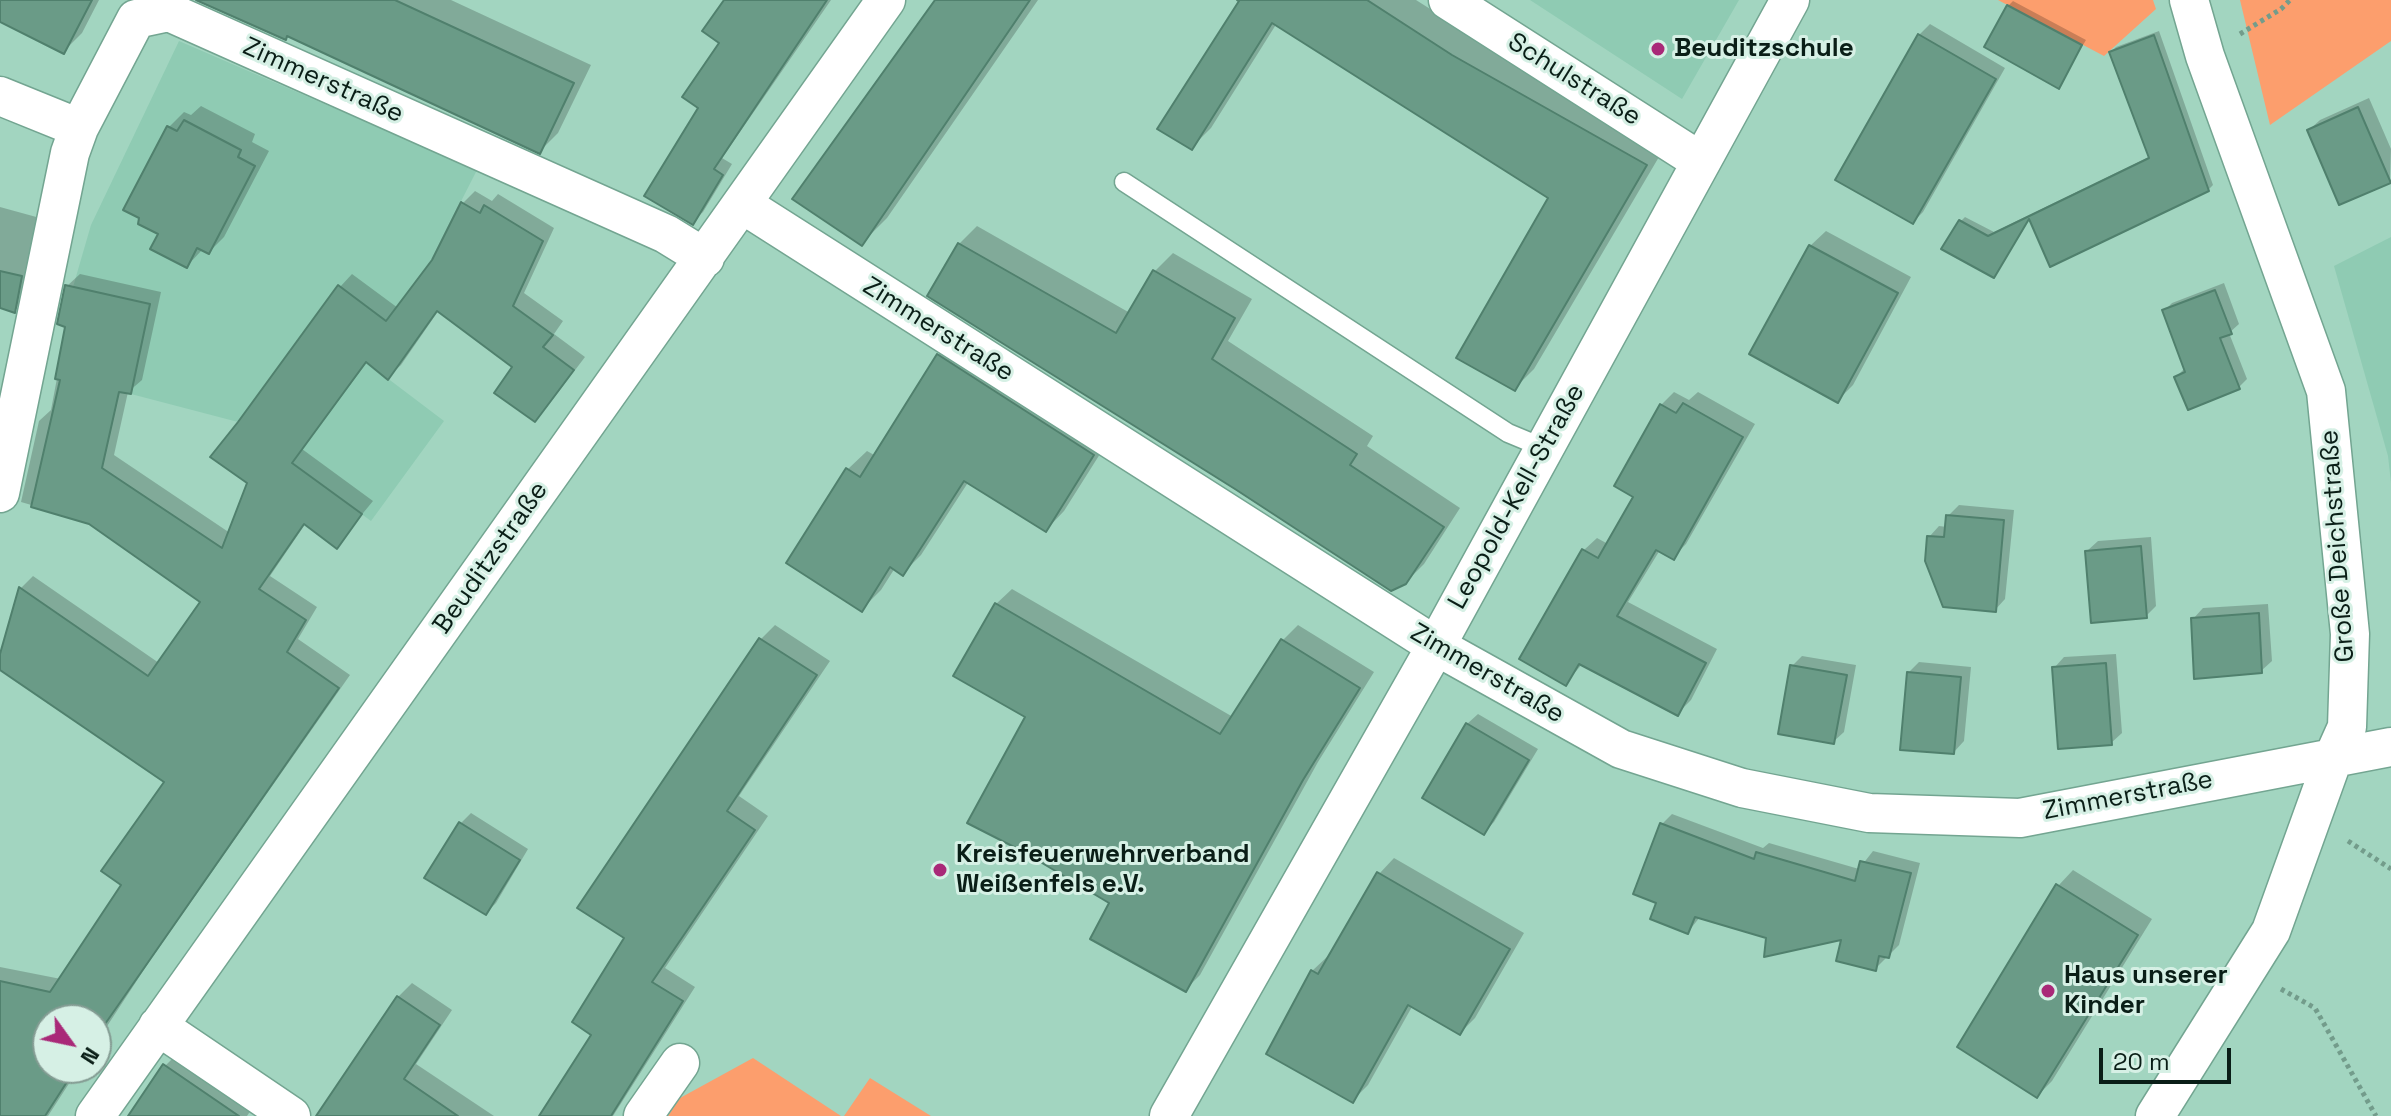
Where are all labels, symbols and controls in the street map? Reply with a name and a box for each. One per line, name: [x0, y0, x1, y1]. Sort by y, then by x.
street label: Schulstraße: [1502, 27, 1646, 133]
street label: Zimmerstraße: [238, 32, 408, 130]
place label: Beuditzschule: [1674, 33, 1854, 65]
marker: Beuditzschule: [1649, 40, 1667, 58]
street label: Zimmerstraße: [857, 271, 1019, 389]
street label: Leopold-Kell-Straße: [1442, 379, 1592, 615]
street label: Große Deichstraße: [2314, 429, 2362, 663]
street label: Beuditzstraße: [427, 476, 555, 640]
street label: Zimmerstraße: [1405, 617, 1569, 731]
street label: Zimmerstraße: [2040, 764, 2216, 828]
place label: Kreisfeuerwehrverband Weißenfels e.V.: [956, 839, 1250, 900]
marker: Kreisfeuerwehrverband Weißenfels e.V.: [931, 861, 949, 879]
place label: Haus unserer Kinder: [2064, 960, 2228, 1022]
marker: Haus unserer Kinder: [2039, 982, 2057, 1000]
north arrow: [32, 1004, 112, 1084]
scale bar: [2103, 1032, 2235, 1082]
text: N: [75, 1042, 106, 1070]
text: 20 m: [2113, 1046, 2170, 1077]

